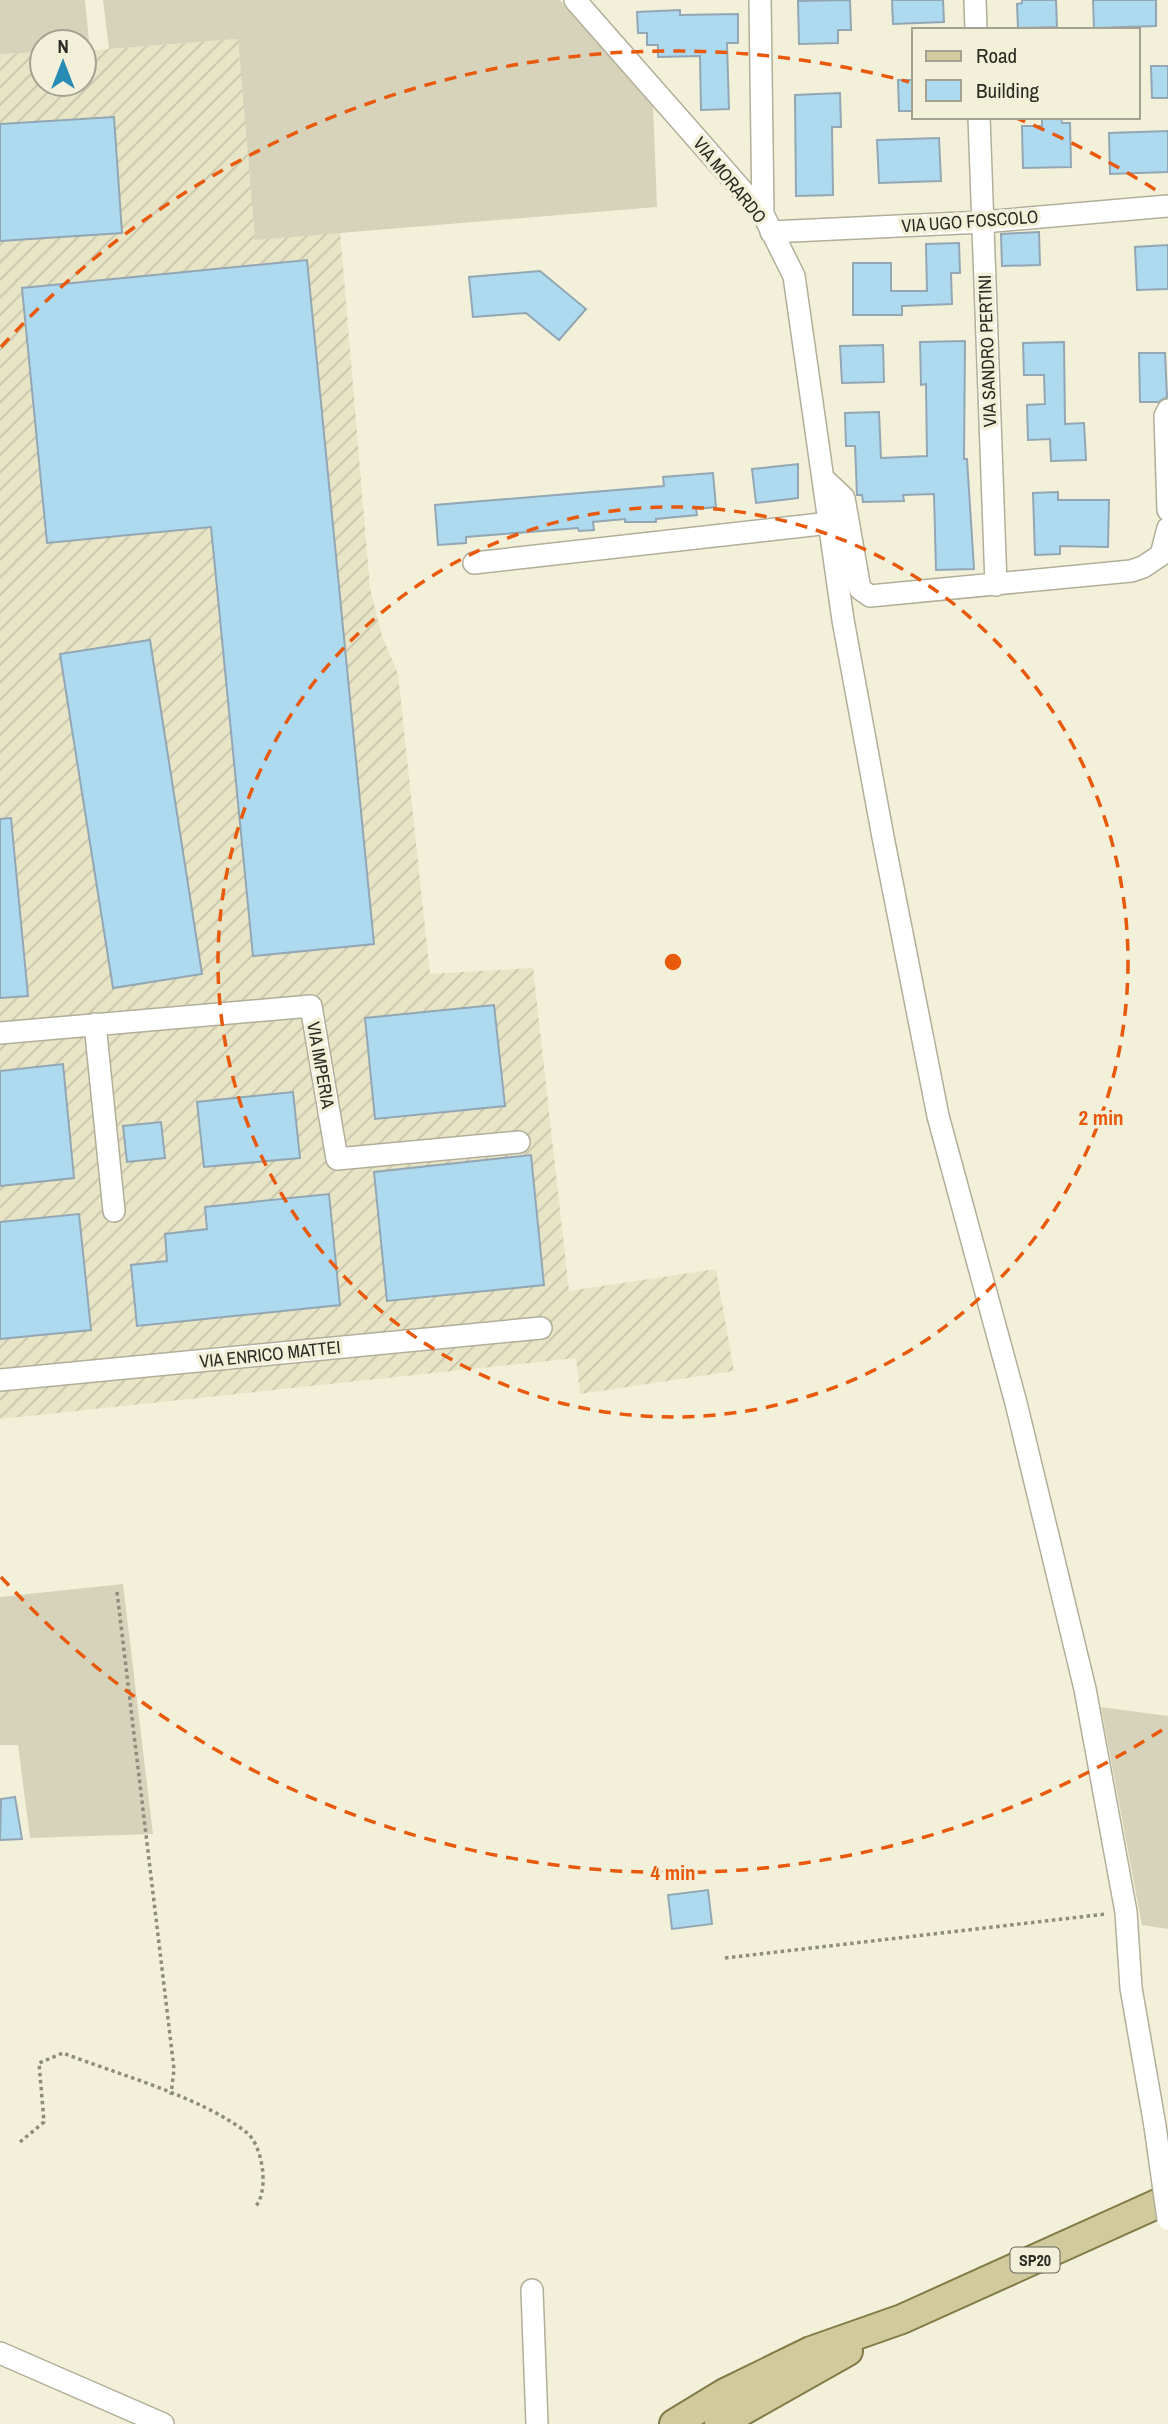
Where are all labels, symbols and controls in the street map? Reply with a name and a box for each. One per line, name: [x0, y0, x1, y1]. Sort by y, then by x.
north arrow: [28, 28, 98, 98]
legend: [912, 28, 1140, 119]
text: N: [57, 33, 69, 59]
text: Road: [976, 41, 1017, 70]
text: Building: [976, 76, 1040, 105]
street label: VIA MORARDO: [688, 132, 772, 228]
street label: VIA UGO FOSCOLO: [901, 204, 1039, 238]
street label: VIA SANDRO PERTINI: [972, 274, 1002, 428]
centre of rings: [661, 950, 685, 974]
street label: VIA IMPERIA: [301, 1020, 341, 1111]
text: 2 min: [1079, 1103, 1123, 1132]
street label: VIA ENRICO MATTEI: [198, 1334, 342, 1374]
text: 4 min: [651, 1858, 695, 1887]
road number: SP20: [1010, 2248, 1060, 2272]

